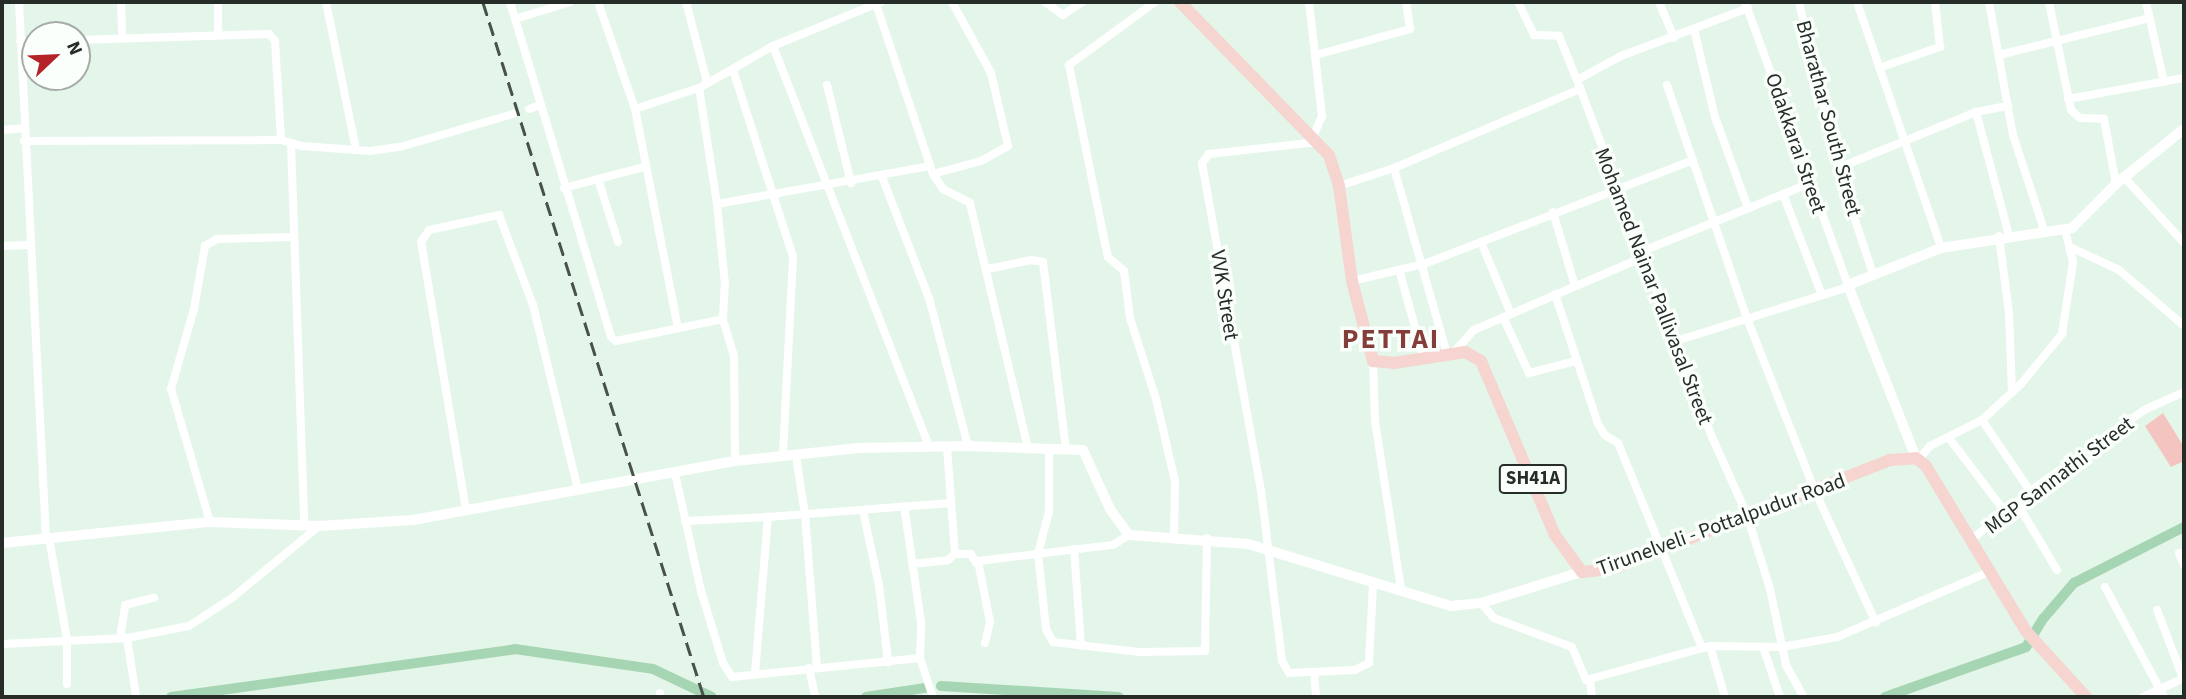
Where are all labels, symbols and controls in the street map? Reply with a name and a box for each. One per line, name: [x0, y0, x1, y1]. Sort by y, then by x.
street label: Bharathar South Street: [1791, 17, 1867, 219]
north arrow: [21, 21, 91, 91]
text: N: [59, 37, 89, 59]
street label: Odakkarai Street: [1760, 70, 1832, 216]
street label: Mohamed Nainar Pallivasal Street: [1590, 144, 1718, 428]
street label: VVK Street: [1205, 248, 1245, 342]
district label: PETTAI: [1342, 322, 1440, 356]
street label: MGP Sannathi Street: [1980, 411, 2138, 539]
road number: SH41A: [1498, 464, 1568, 494]
street label: Tirunelveli - Pottalpudur Road: [1593, 467, 1849, 581]

